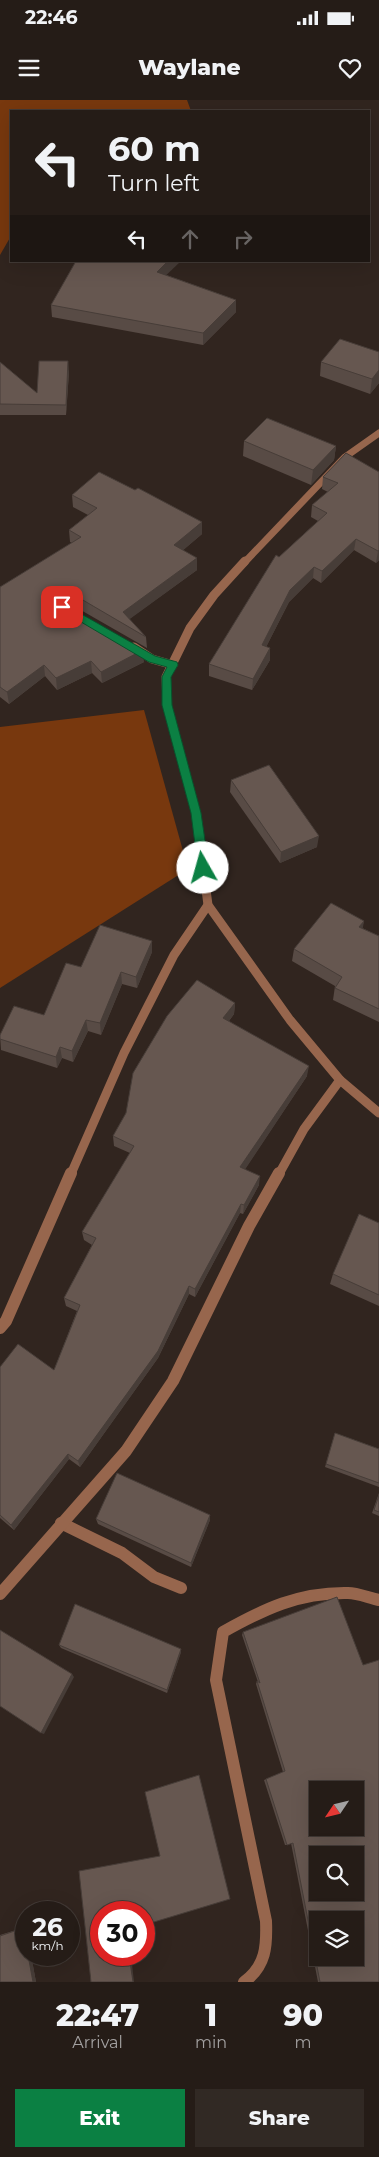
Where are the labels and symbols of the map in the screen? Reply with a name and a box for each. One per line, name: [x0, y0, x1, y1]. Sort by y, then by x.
pin: [41, 586, 83, 628]
position arrow: [176, 841, 228, 893]
north arrow: [309, 1781, 364, 1836]
speed limit sign: 30: [90, 1901, 155, 1966]

